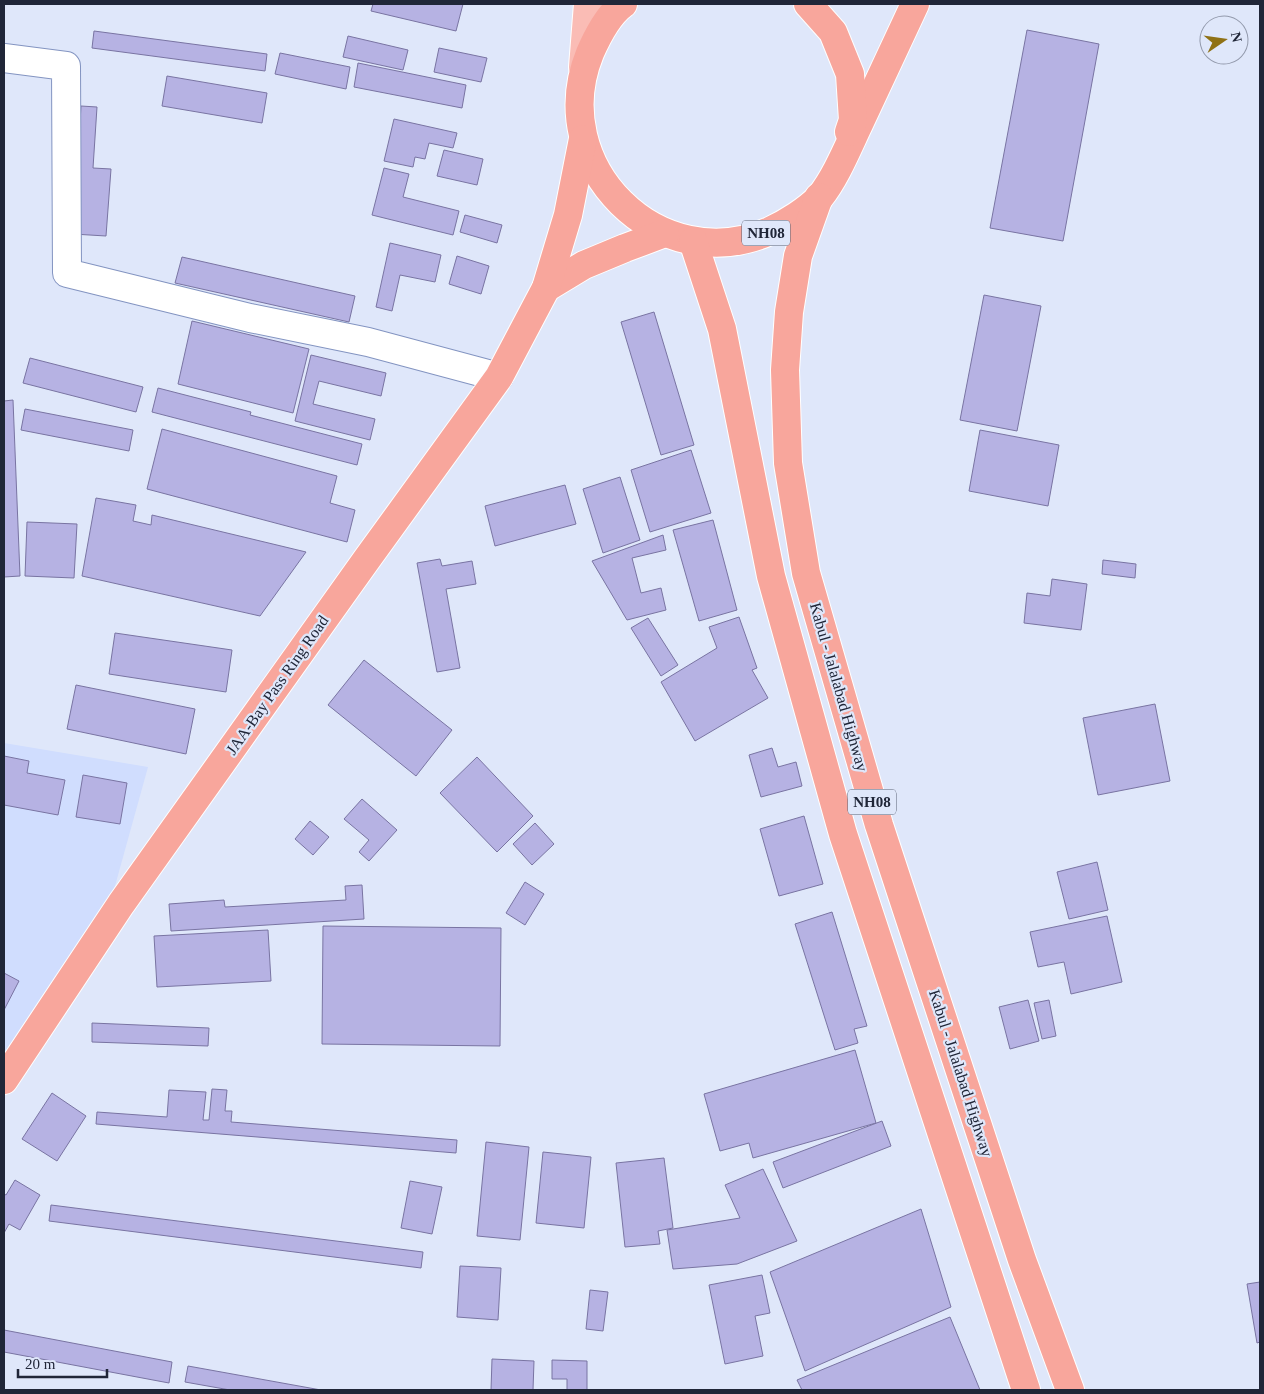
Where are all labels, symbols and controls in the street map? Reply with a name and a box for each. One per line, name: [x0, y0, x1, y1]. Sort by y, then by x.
north arrow: [1199, 15, 1249, 65]
text: N: [1228, 31, 1245, 44]
road number: NH08: [742, 220, 790, 246]
street label: Kabul - Jalalabad Highway: [806, 601, 871, 774]
street label: JAA-Bay Pass Ring Road: [222, 612, 332, 758]
road number: NH08: [848, 790, 896, 814]
street label: Kabul - Jalalabad Highway: [925, 987, 996, 1159]
scale bar: [18, 1346, 106, 1378]
text: 20 m: [25, 1356, 56, 1372]

